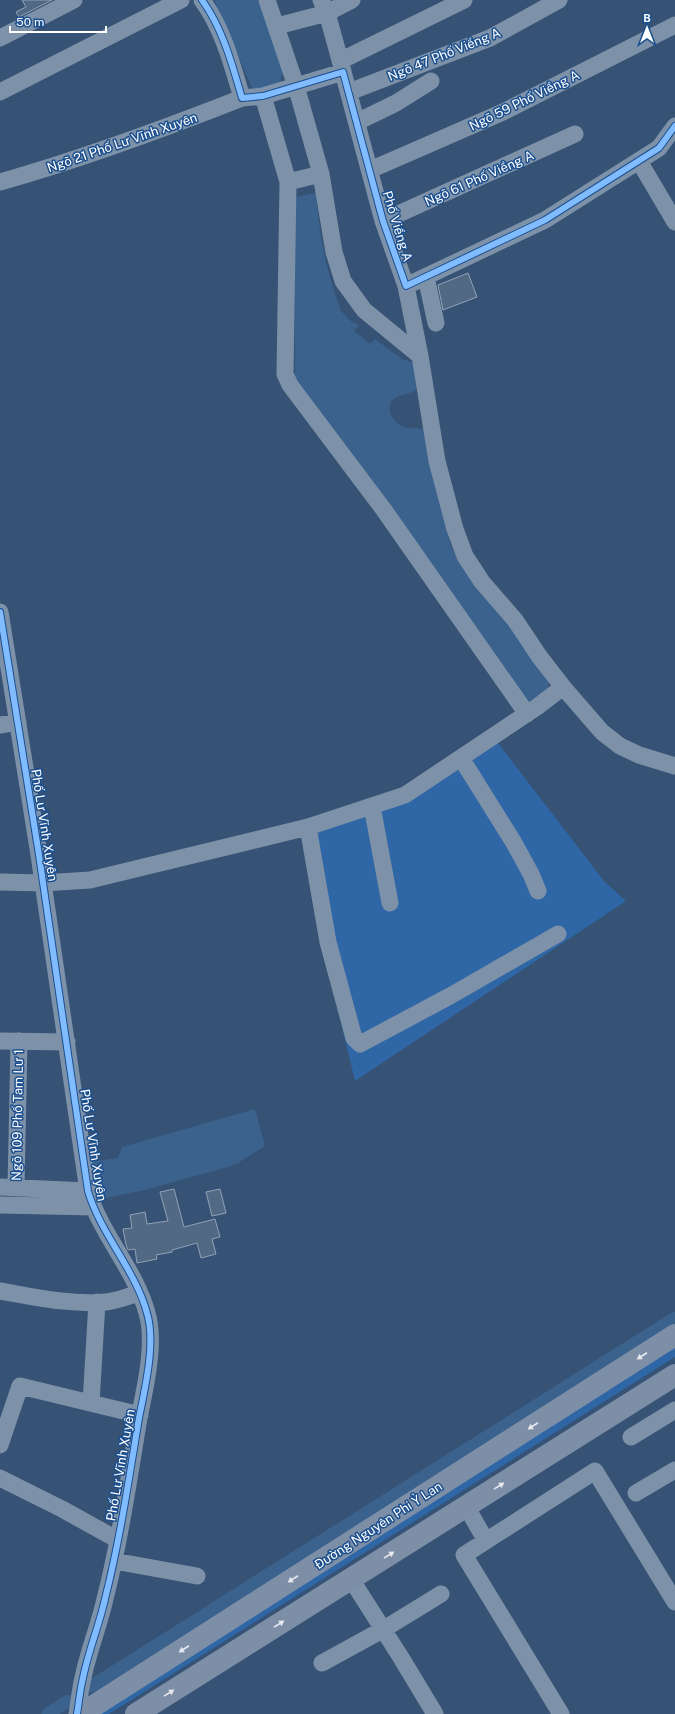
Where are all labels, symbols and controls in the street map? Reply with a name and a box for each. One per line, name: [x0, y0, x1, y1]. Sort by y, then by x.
scale bar: [10, 8, 106, 34]
north arrow: [627, 8, 667, 48]
text: B: [643, 12, 651, 24]
text: 50 m: [16, 15, 44, 29]
street label: Ngõ 47 Phố Viềng A: [386, 25, 503, 84]
street label: Ngõ 59 Phố Viềng A: [467, 67, 582, 134]
street label: Ngõ 21 Phố Lư Vĩnh Xuyên: [45, 110, 199, 175]
street label: Ngõ 61 Phố Viềng A: [422, 148, 536, 209]
street label: Phố Viềng A: [380, 189, 415, 263]
street label: Phố Lư Vĩnh Xuyên: [28, 768, 61, 882]
street label: Ngõ 109 Phố Tam Lư 1: [9, 1049, 26, 1181]
street label: Phố Lư Vĩnh Xuyên: [77, 1088, 110, 1202]
one-way arrow: [637, 1352, 647, 1360]
street label: Phố Lư Vĩnh Xuyên: [103, 1408, 138, 1522]
one-way arrow: [527, 1422, 538, 1430]
street label: Đường Nguyên Phi Ỷ Lan: [311, 1478, 445, 1572]
one-way arrow: [493, 1482, 505, 1489]
one-way arrow: [383, 1551, 395, 1558]
one-way arrow: [288, 1575, 298, 1583]
one-way arrow: [274, 1620, 284, 1628]
one-way arrow: [178, 1645, 189, 1653]
one-way arrow: [163, 1690, 175, 1697]

